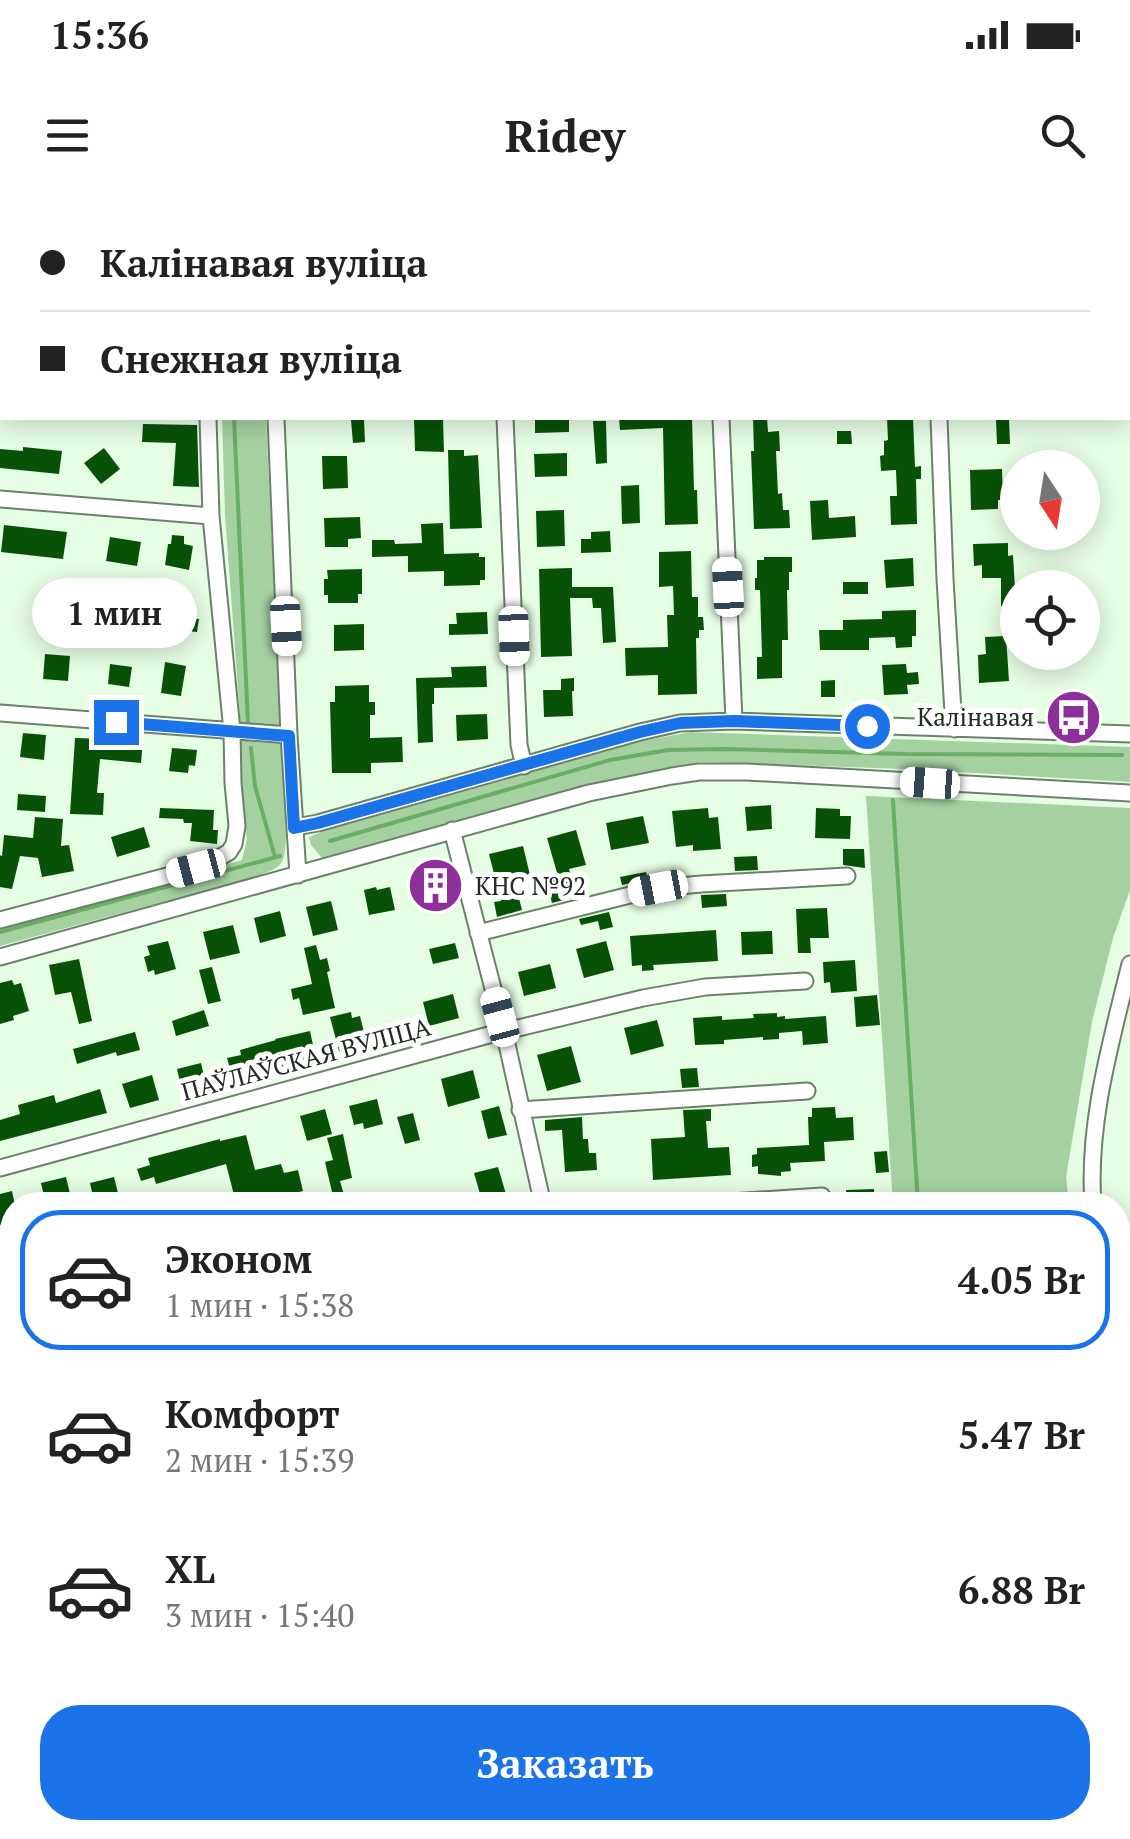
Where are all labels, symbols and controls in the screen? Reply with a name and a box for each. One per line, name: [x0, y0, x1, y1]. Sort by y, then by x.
text: 15:36: [50, 10, 149, 60]
text: Ridey: [505, 105, 625, 165]
icon: menu: [40, 108, 95, 163]
icon: search: [1035, 108, 1090, 163]
text: Калінавая вуліца: [100, 238, 428, 288]
text: Снежная вуліца: [100, 334, 402, 384]
north arrow: [1000, 450, 1100, 550]
map controls: [1000, 450, 1100, 670]
car: [711, 556, 745, 618]
button: locate: [1000, 570, 1100, 670]
callout: 1 мин: [34, 577, 198, 647]
text: 1 мин: [67, 592, 162, 634]
car: [269, 595, 303, 657]
car: [498, 605, 530, 667]
bus stop icon: Калінавая: [1043, 687, 1103, 747]
route end: [94, 700, 139, 745]
place label: Калінавая: [917, 700, 1034, 733]
route start: [845, 704, 890, 749]
car: [899, 766, 961, 800]
car: [163, 846, 229, 890]
building icon: КНС №92: [406, 856, 466, 916]
car: [626, 868, 690, 908]
place label: КНС №92: [475, 869, 586, 902]
car: [478, 984, 522, 1050]
street label: ПАЎЛАЎСКАЯ ВУЛІЦА: [178, 1009, 435, 1108]
text: Эконом: [165, 1234, 312, 1284]
icon: car: [45, 1235, 135, 1325]
text: 4.05 Br: [958, 1255, 1085, 1305]
text: 1 мин · 15:38: [165, 1284, 354, 1326]
text: Комфорт: [165, 1389, 340, 1439]
icon: car: [45, 1390, 135, 1480]
text: 5.47 Br: [958, 1410, 1085, 1460]
text: 2 мин · 15:39: [165, 1439, 354, 1481]
text: XL: [165, 1544, 215, 1594]
icon: car: [45, 1545, 135, 1635]
text: 6.88 Br: [958, 1565, 1085, 1615]
text: 3 мин · 15:40: [165, 1594, 354, 1636]
button: Заказать: [40, 1705, 1090, 1820]

